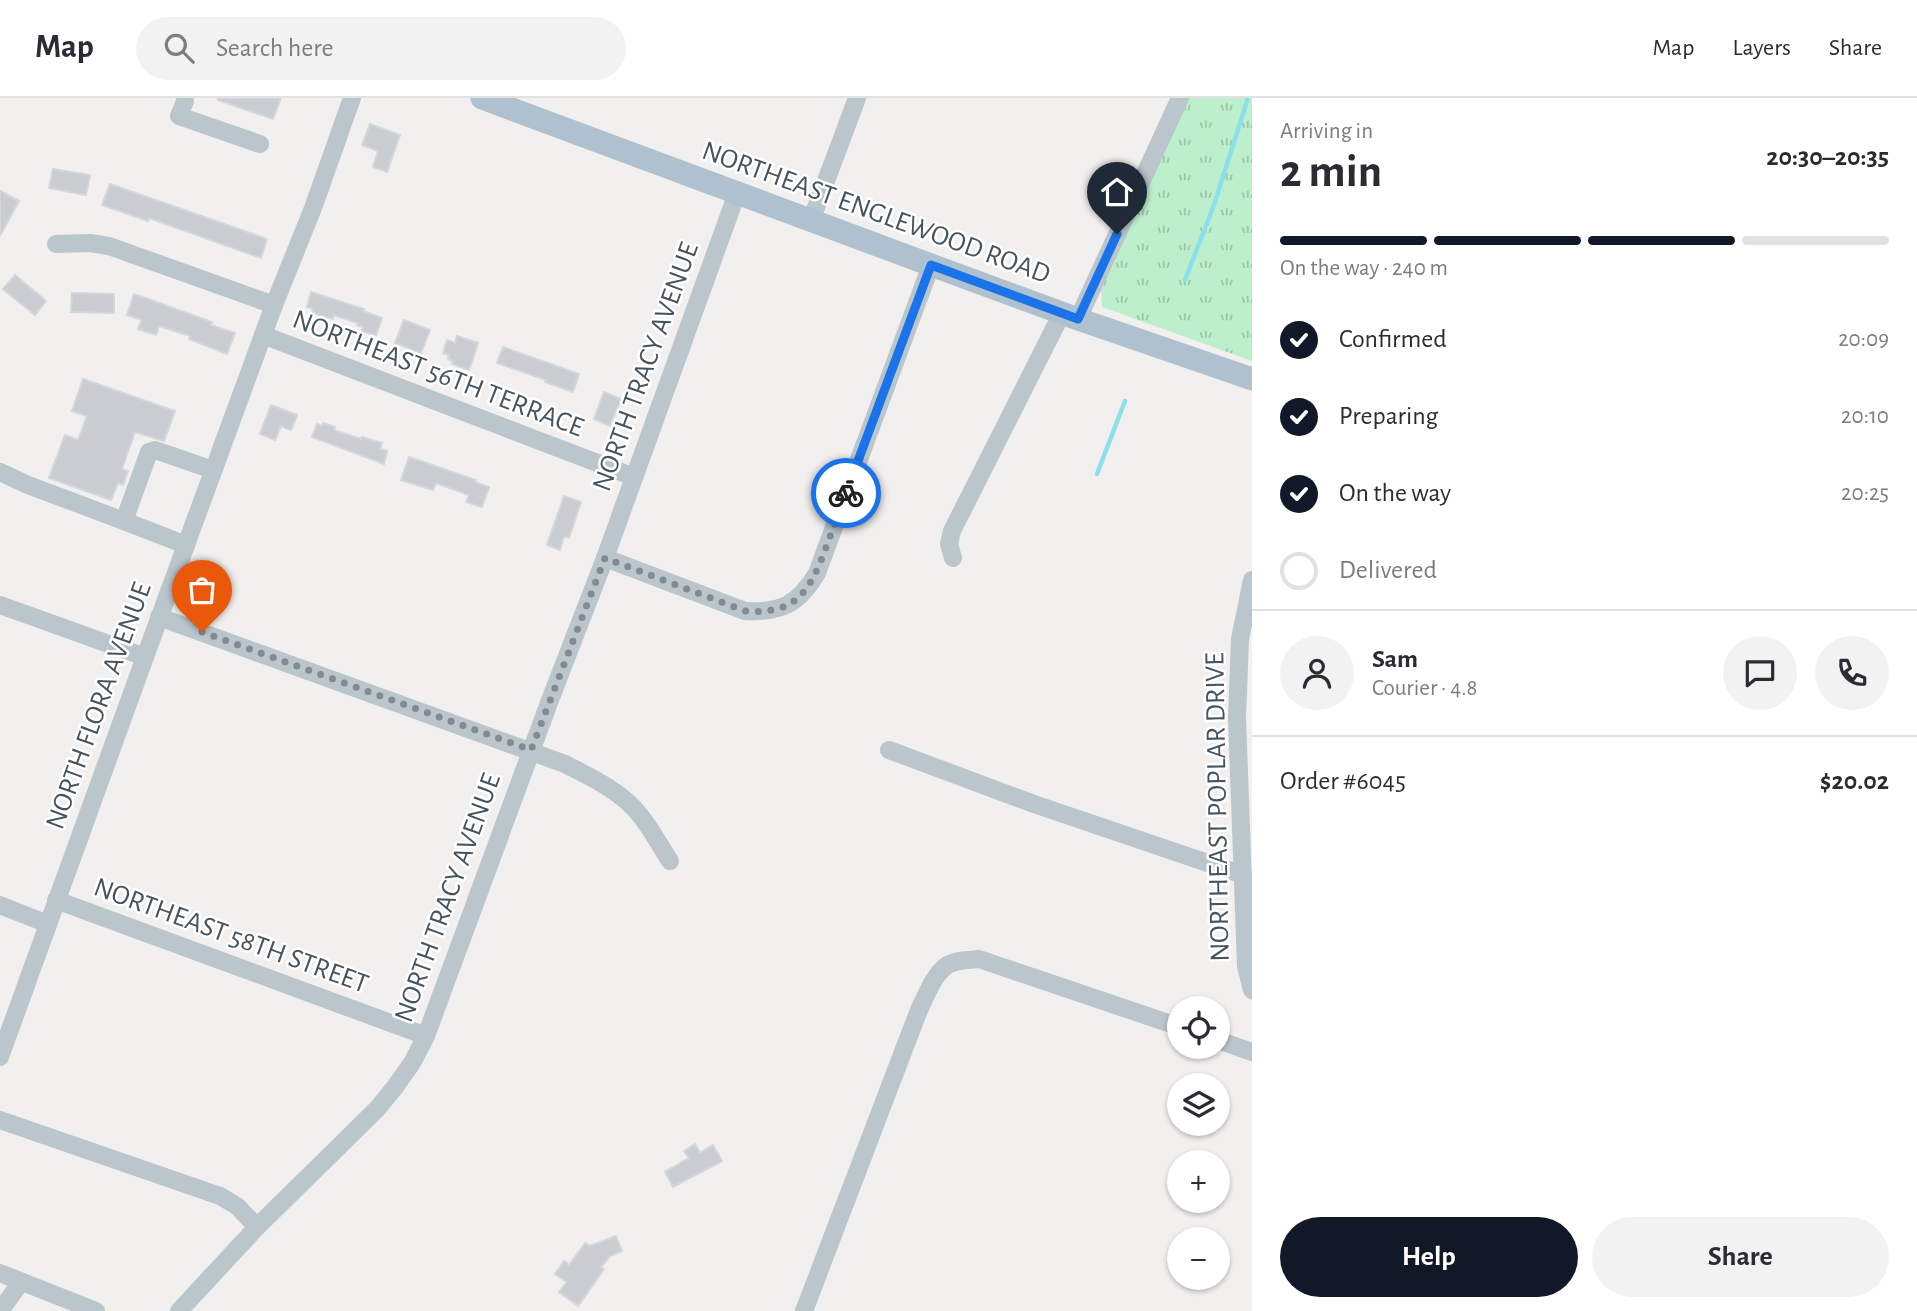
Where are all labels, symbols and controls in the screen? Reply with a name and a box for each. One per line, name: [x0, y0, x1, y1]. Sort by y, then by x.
search box: [136, 17, 626, 80]
icon: search: [160, 29, 198, 67]
text: Map: [35, 31, 94, 64]
text: Search here: [216, 35, 334, 61]
text: Map: [1652, 36, 1694, 60]
text: Layers: [1732, 36, 1791, 60]
text: Share: [1829, 36, 1882, 60]
text: Arriving in: [1280, 120, 1373, 143]
street label: NORTHEAST ENGLEWOOD ROAD: [698, 137, 1054, 289]
text: 20:30–20:35: [1766, 144, 1889, 170]
text: 2 min: [1280, 149, 1382, 195]
pin: [1087, 162, 1147, 234]
icon: home: [1098, 173, 1136, 211]
street label: NORTH TRACY AVENUE: [588, 239, 704, 495]
text: On the way · 240 m: [1280, 257, 1448, 280]
street label: NORTHEAST 56TH TERRACE: [289, 306, 587, 442]
icon: check: [1280, 321, 1318, 359]
text: Confirmed: [1339, 326, 1447, 352]
text: 20:09: [1838, 328, 1889, 351]
icon: check: [1280, 398, 1318, 436]
text: Preparing: [1339, 403, 1438, 429]
text: 20:10: [1841, 405, 1889, 428]
courier: [811, 458, 881, 528]
icon: bike: [827, 474, 865, 512]
icon: check: [1280, 475, 1318, 513]
text: On the way: [1339, 480, 1451, 506]
text: 20:25: [1841, 482, 1889, 505]
text: Delivered: [1339, 557, 1437, 583]
pin: [172, 560, 232, 632]
icon: bag: [183, 571, 221, 609]
street label: NORTH FLORA AVENUE: [41, 579, 157, 833]
button: person: [1280, 636, 1354, 710]
button: chat: [1723, 636, 1797, 710]
button: phone: [1815, 636, 1889, 710]
text: Sam: [1372, 646, 1418, 672]
street label: NORTHEAST POPLAR DRIVE: [1201, 652, 1235, 962]
text: Courier · 4.8: [1372, 677, 1477, 700]
text: Order #6045: [1280, 768, 1406, 794]
text: $20.02: [1820, 768, 1889, 794]
street label: NORTH TRACY AVENUE: [390, 770, 506, 1026]
street label: NORTHEAST 58TH STREET: [90, 873, 372, 999]
map controls: [1167, 996, 1230, 1290]
button: locate: [1167, 996, 1230, 1059]
button: layers: [1167, 1073, 1230, 1136]
button: +: [1167, 1150, 1230, 1213]
button: Help: [1280, 1217, 1578, 1297]
button: Share: [1592, 1217, 1889, 1297]
button: −: [1167, 1227, 1230, 1290]

